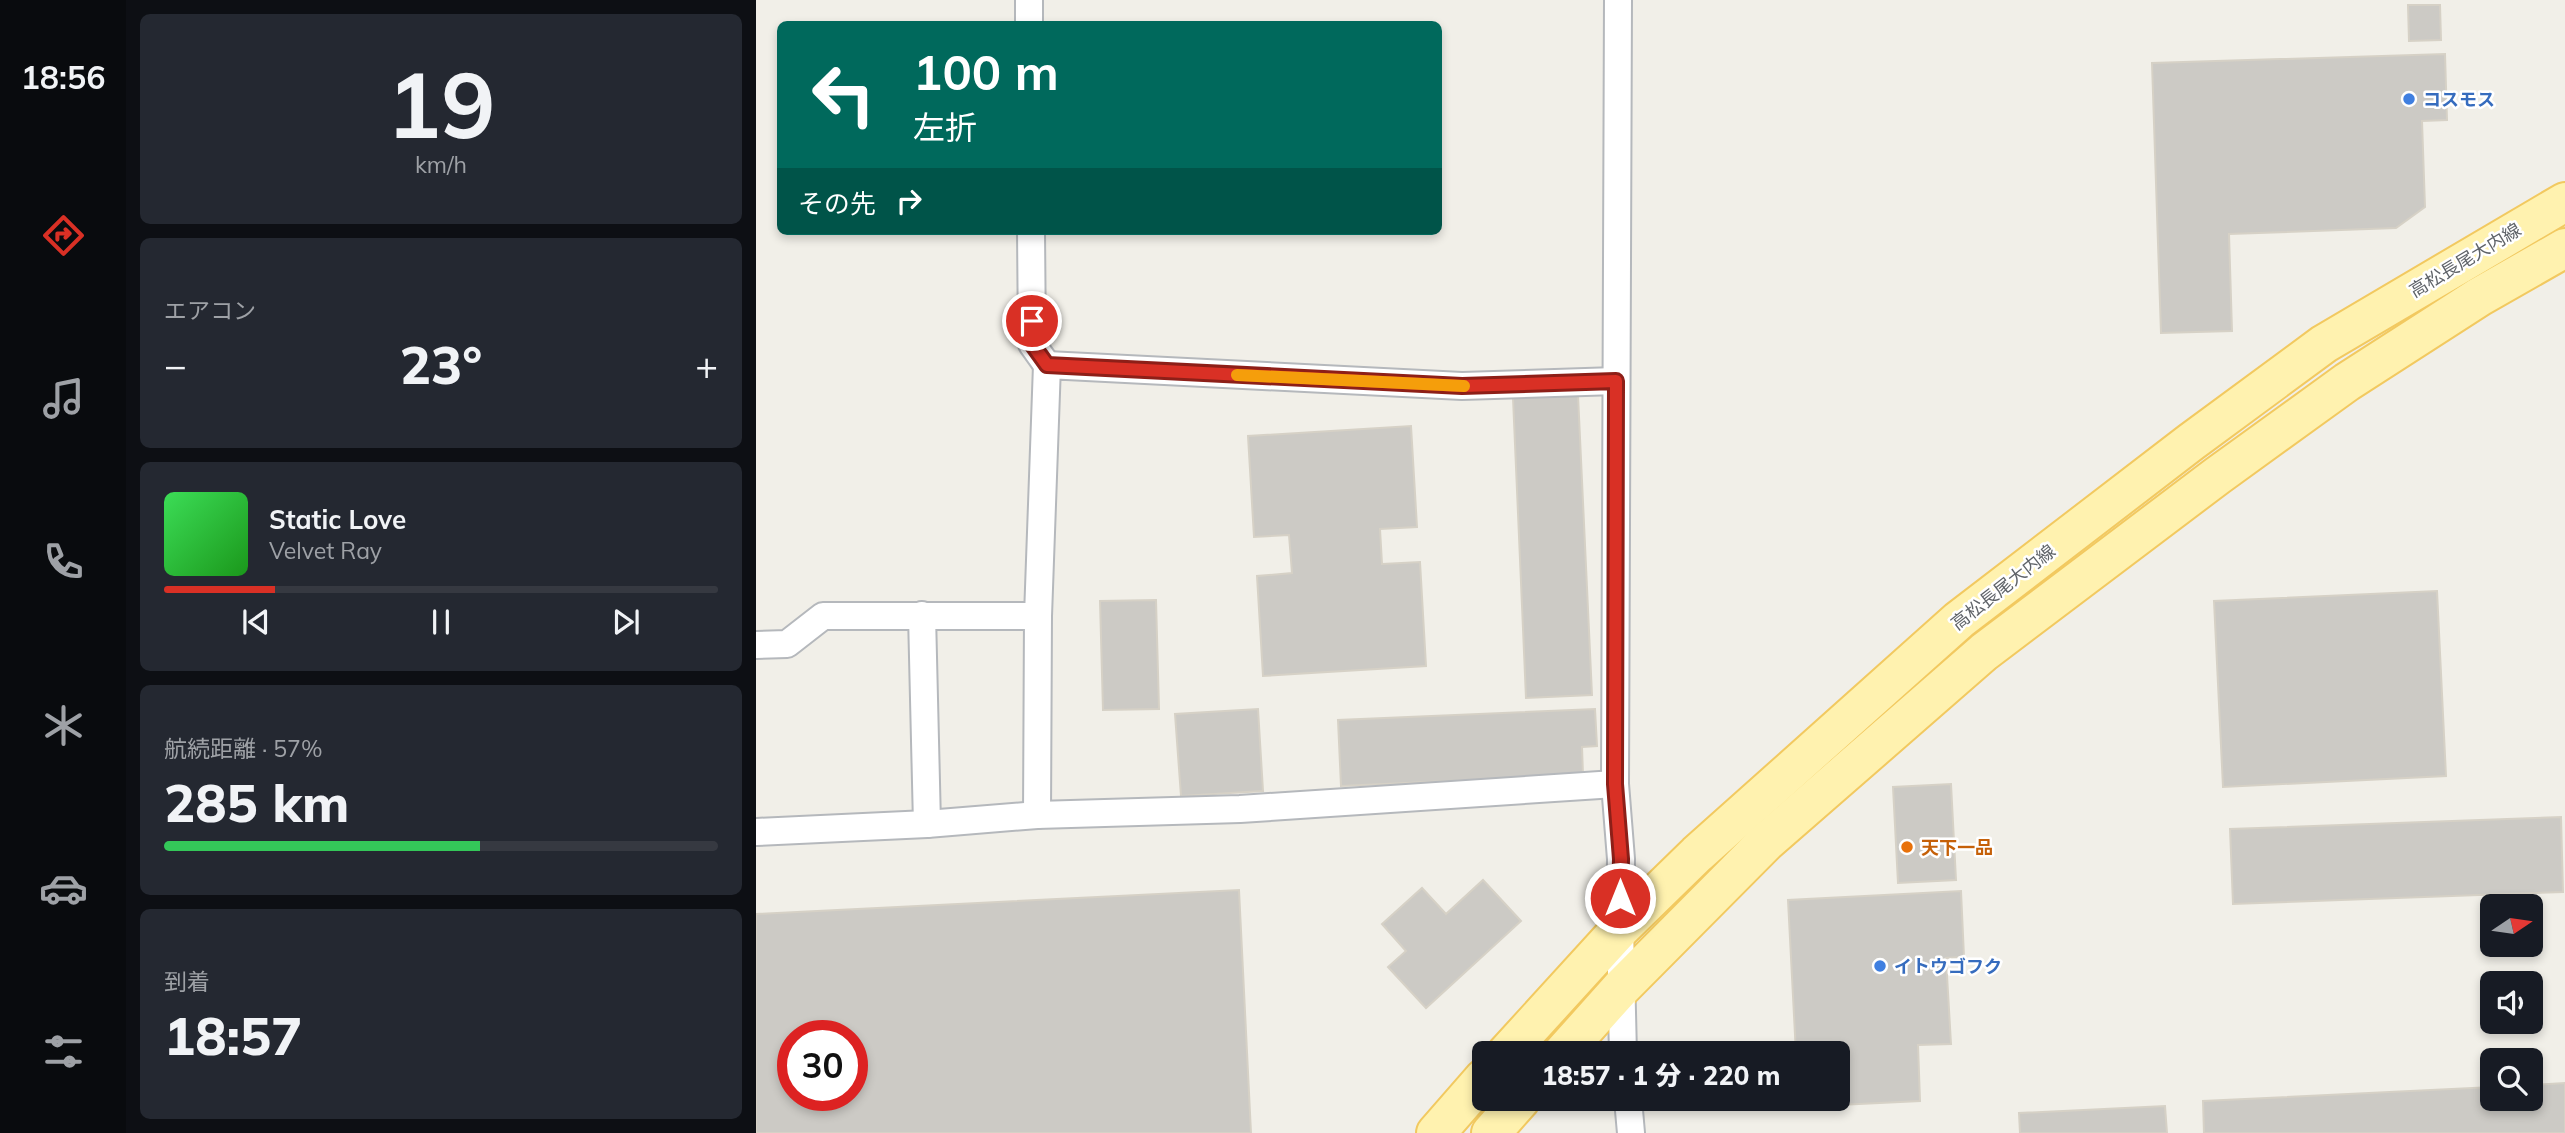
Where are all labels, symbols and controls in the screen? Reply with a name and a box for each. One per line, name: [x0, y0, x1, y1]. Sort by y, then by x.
text: 100 m: [913, 41, 1059, 102]
text: 19: [386, 47, 496, 161]
icon: left: [798, 49, 889, 140]
text: 18:56: [21, 57, 105, 97]
place label: コスモス: [2423, 88, 2495, 111]
marker: コスモス: [2401, 91, 2417, 107]
text: 左折: [913, 107, 977, 147]
text: km/h: [415, 150, 467, 179]
icon: right: [890, 182, 928, 220]
text: その先: [798, 187, 876, 220]
icon: directions: [39, 211, 88, 260]
street label: 高松長尾大内線: [2405, 218, 2525, 302]
pin: [1002, 291, 1062, 351]
text: エアコン: [164, 296, 256, 325]
icon: arrive: [1013, 302, 1051, 340]
text: 23°: [400, 332, 482, 397]
text: −: [164, 341, 187, 389]
text: +: [695, 341, 718, 389]
icon: music: [39, 374, 88, 423]
text: Static Love: [269, 503, 406, 536]
text: Velvet Ray: [269, 536, 382, 565]
icon: phone: [39, 537, 88, 586]
street label: 高松長尾大内線: [1946, 539, 2060, 635]
icon: previous: [237, 603, 275, 641]
icon: pause: [422, 603, 460, 641]
icon: next: [607, 603, 645, 641]
icon: climate: [39, 701, 88, 750]
text: 航続距離 · 57%: [164, 734, 322, 763]
text: 285 km: [164, 770, 349, 835]
place label: 天下一品: [1921, 836, 1993, 859]
marker: 天下一品: [1899, 839, 1915, 855]
position arrow: [1583, 861, 1657, 935]
icon: car: [39, 864, 88, 913]
north arrow: [2480, 894, 2543, 957]
map controls: [2480, 894, 2543, 1111]
place label: イトウゴフク: [1894, 955, 2002, 978]
marker: イトウゴフク: [1872, 958, 1888, 974]
text: 到着: [164, 967, 210, 996]
button: sound: [2480, 971, 2543, 1034]
text: 18:57: [164, 1003, 302, 1068]
speed limit sign: 30: [777, 1020, 868, 1111]
icon: filters: [39, 1027, 88, 1076]
button: search: [2480, 1048, 2543, 1111]
text: 18:57 · 1 分 · 220 m: [1542, 1059, 1780, 1092]

